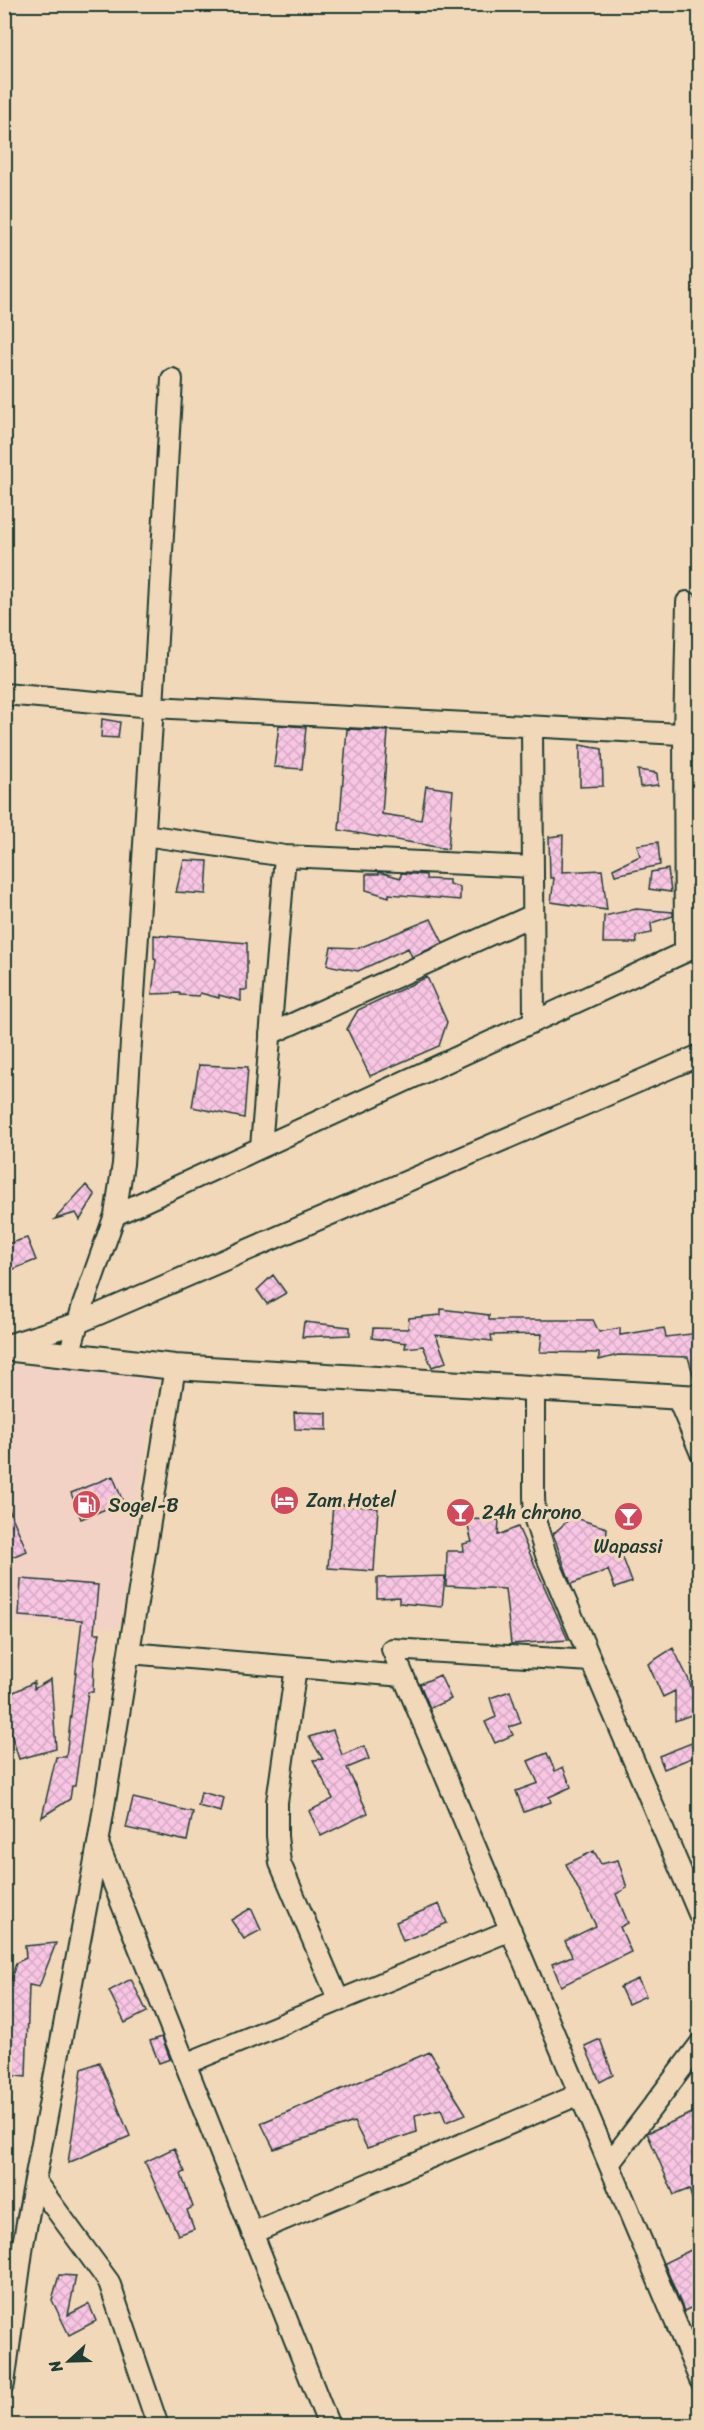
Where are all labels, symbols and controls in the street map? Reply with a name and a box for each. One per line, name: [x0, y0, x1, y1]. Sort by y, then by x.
place label: Zam Hotel: [306, 1483, 396, 1518]
hotel icon: Zam Hotel: [269, 1484, 301, 1516]
place label: Sogel-B: [108, 1488, 179, 1523]
fuel station icon: Sogel-B: [71, 1489, 103, 1521]
place label: 24h chrono: [482, 1495, 581, 1530]
bar icon: 24h chrono: [445, 1496, 477, 1528]
bar icon: Wapassi: [612, 1500, 644, 1532]
place label: Wapassi: [594, 1529, 663, 1564]
north arrow: [39, 2331, 99, 2391]
text: N: [40, 2355, 71, 2378]

